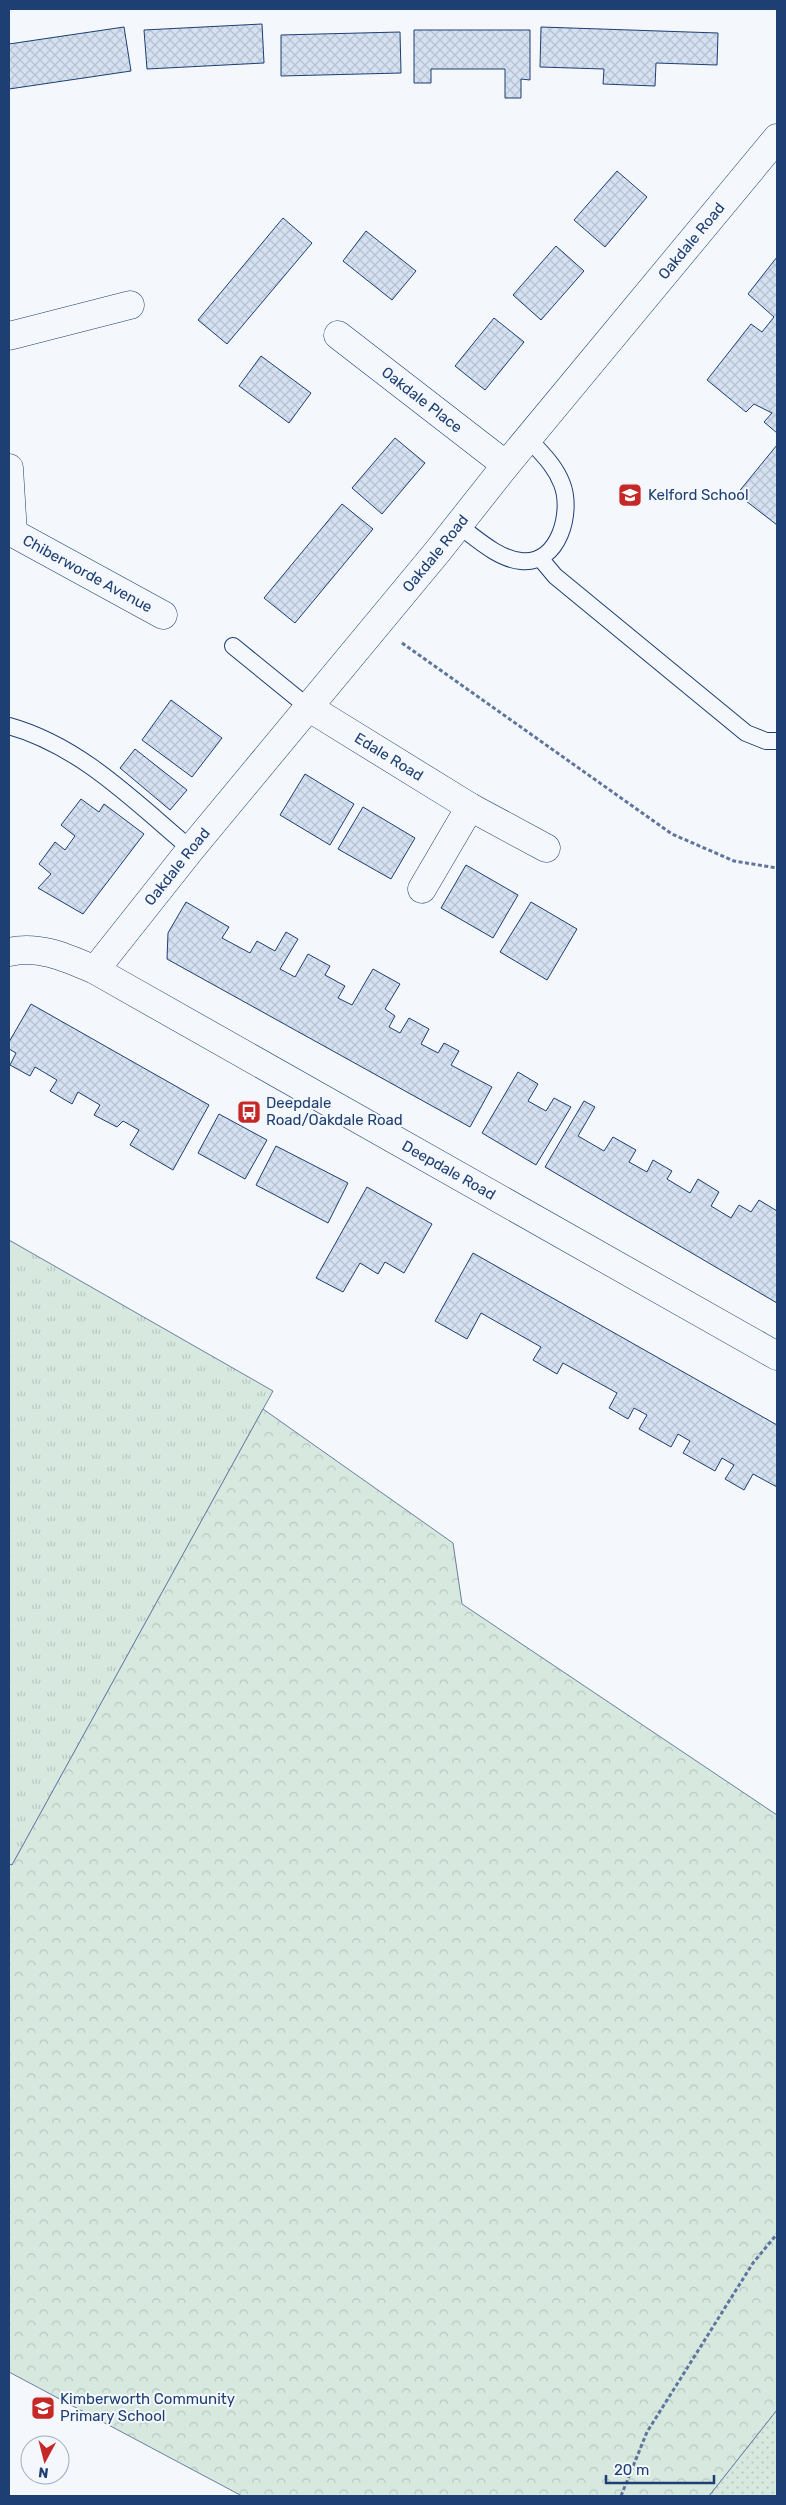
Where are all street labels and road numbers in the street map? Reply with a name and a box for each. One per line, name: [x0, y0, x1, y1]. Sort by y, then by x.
street label: Oakdale Road: [655, 199, 729, 283]
street label: Oakdale Place: [378, 363, 466, 437]
street label: Oakdale Road: [399, 511, 472, 596]
street label: Chiberworde Avenue: [20, 531, 155, 616]
street label: Edale Road: [351, 729, 427, 785]
street label: Oakdale Road: [141, 824, 214, 909]
street label: Deepdale Road: [399, 1137, 499, 1204]

